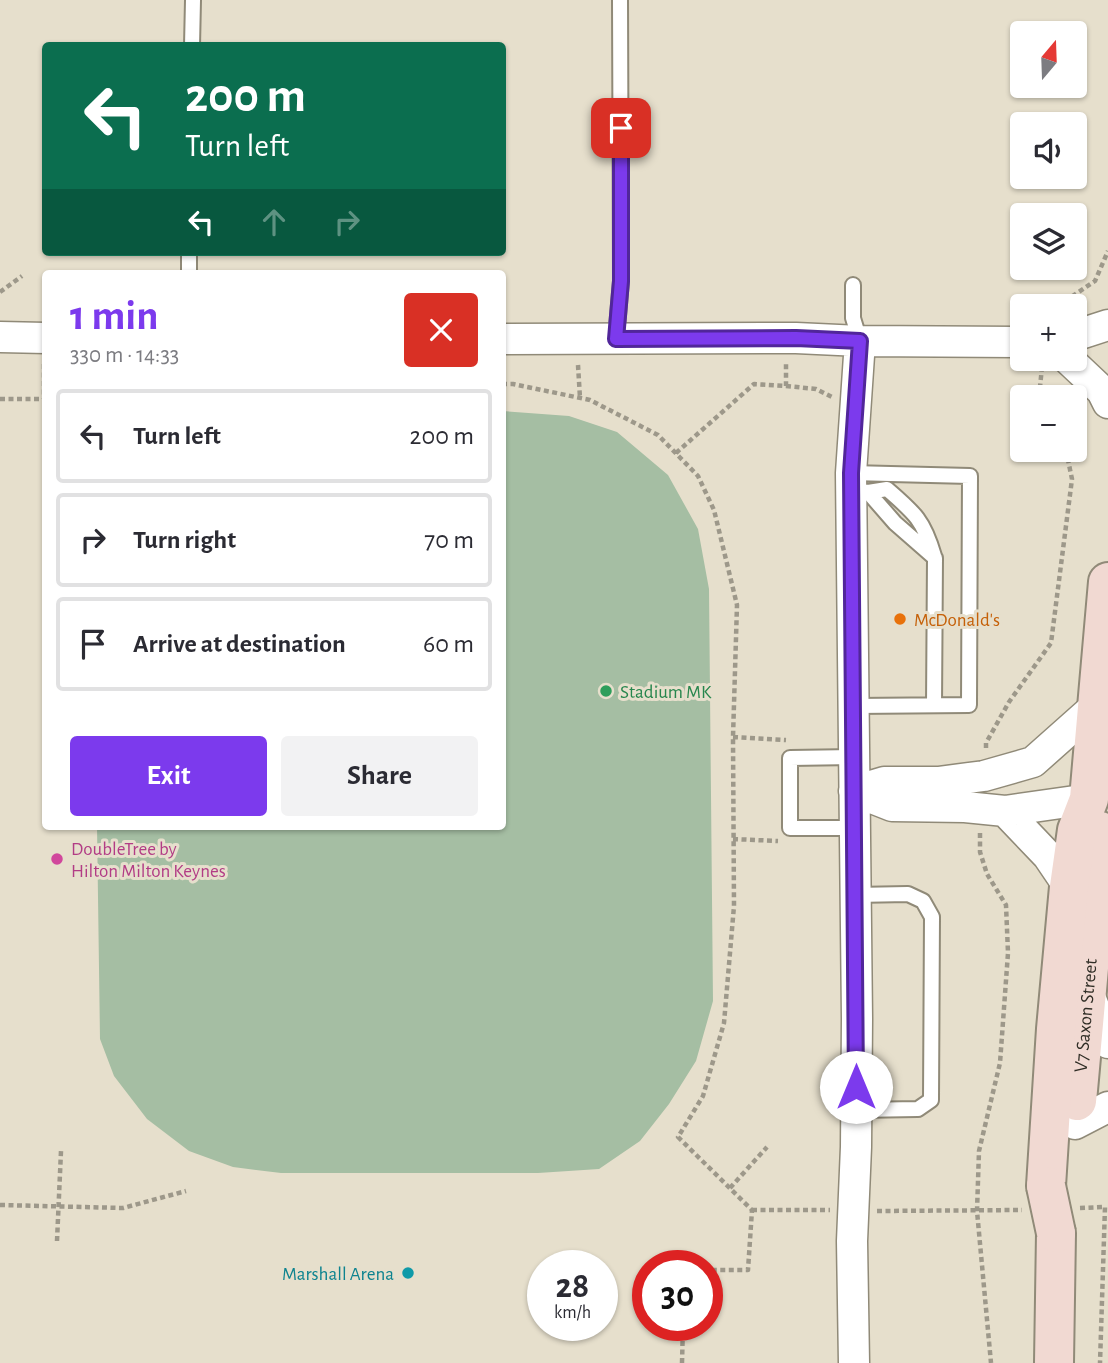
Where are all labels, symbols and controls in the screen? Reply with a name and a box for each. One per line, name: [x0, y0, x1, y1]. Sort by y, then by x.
north arrow: [1010, 21, 1087, 98]
map controls: [1010, 21, 1087, 462]
icon: left: [70, 70, 161, 161]
text: 200 m: [185, 72, 306, 121]
pin: [591, 98, 651, 158]
icon: arrive: [602, 109, 640, 147]
button: sound: [1010, 112, 1087, 189]
text: Turn left: [185, 130, 289, 162]
icon: left: [182, 203, 220, 241]
icon: ahead: [255, 203, 293, 241]
icon: right: [328, 203, 366, 241]
button: layers: [1010, 203, 1087, 280]
button: close: [404, 293, 478, 367]
button: +: [1010, 294, 1087, 371]
text: 1 min: [70, 295, 159, 337]
text: 330 m · 14:33: [70, 344, 179, 367]
button: −: [1010, 385, 1087, 462]
icon: left: [74, 417, 112, 455]
text: Turn left: [133, 423, 221, 449]
text: 200 m: [410, 423, 474, 449]
icon: right: [74, 521, 112, 559]
text: Turn right: [133, 527, 236, 553]
text: 70 m: [424, 527, 474, 553]
marker: McDonald's: [892, 611, 908, 627]
place label: McDonald's: [914, 611, 1000, 630]
icon: arrive: [74, 625, 112, 663]
text: Arrive at destination: [133, 631, 346, 657]
text: 60 m: [423, 631, 474, 657]
marker: Stadium MK: [598, 683, 614, 699]
place label: Stadium MK: [620, 683, 712, 702]
button: Exit: [70, 736, 267, 816]
button: Share: [281, 736, 478, 816]
place label: DoubleTree by Hilton Milton Keynes: [71, 840, 226, 881]
marker: DoubleTree by Hilton Milton Keynes: [49, 851, 65, 867]
street label: V7 Saxon Street: [1072, 958, 1101, 1073]
position arrow: [819, 1050, 893, 1124]
speed limit sign: 30: [632, 1250, 723, 1341]
place label: Marshall Arena: [282, 1265, 394, 1284]
marker: Marshall Arena: [400, 1265, 416, 1281]
text: 28: [556, 1269, 589, 1304]
text: km/h: [554, 1304, 591, 1322]

